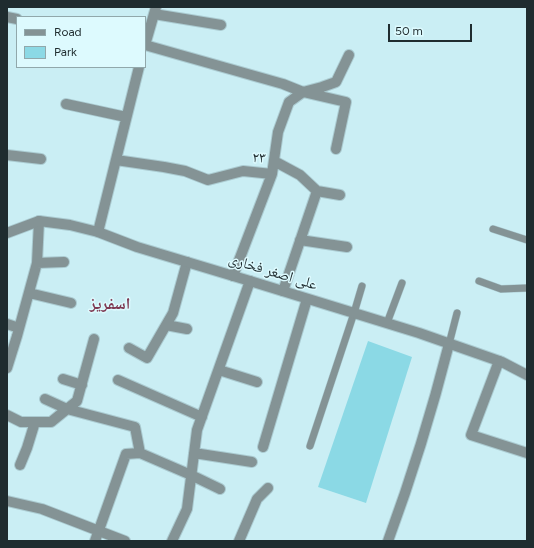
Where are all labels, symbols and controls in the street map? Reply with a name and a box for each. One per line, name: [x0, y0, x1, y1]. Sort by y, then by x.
legend: [16, 16, 146, 68]
scale bar: [390, 16, 474, 42]
text: 50 m: [395, 24, 423, 38]
text: Road: [54, 25, 82, 39]
text: Park: [54, 45, 77, 59]
street label: ۲۳: [252, 149, 266, 167]
street label: علی اصغر فخاری: [227, 250, 319, 294]
district label: اسفریز: [90, 294, 130, 314]

